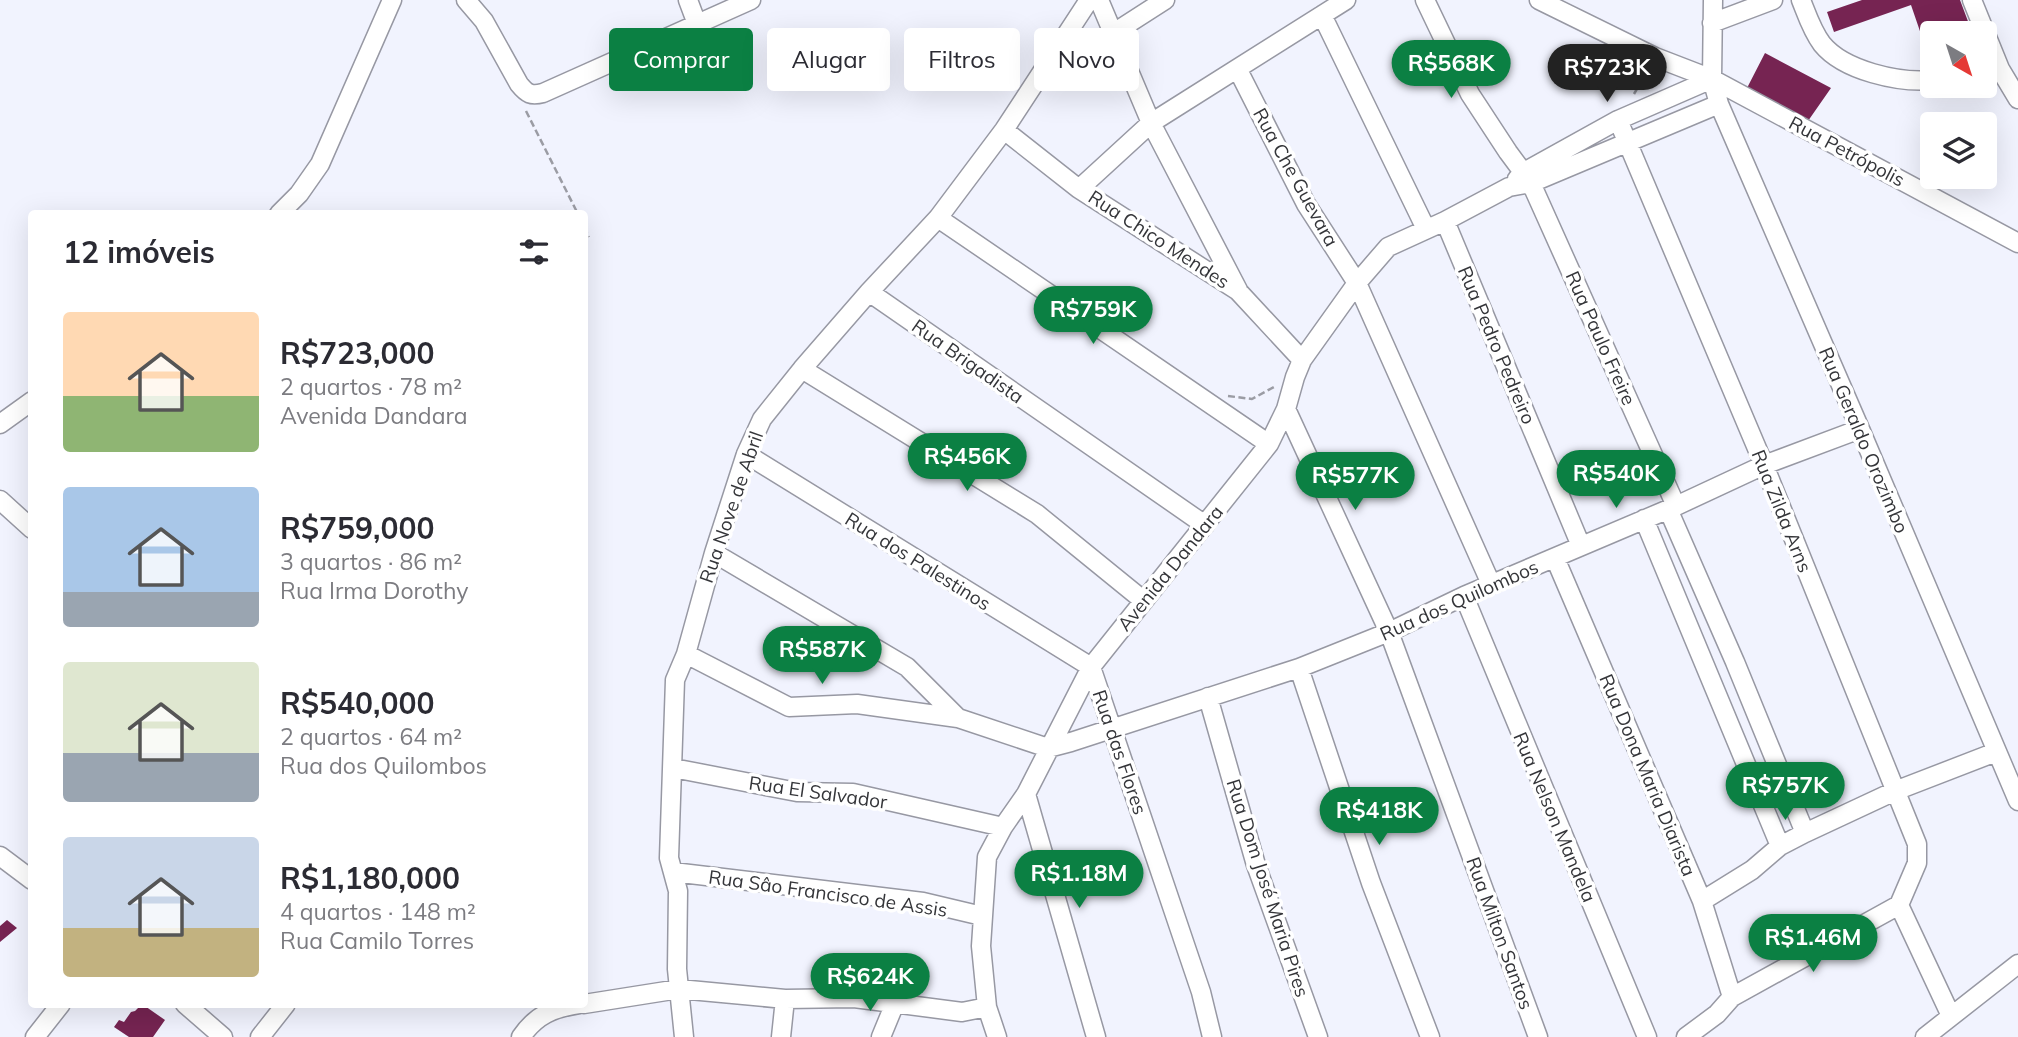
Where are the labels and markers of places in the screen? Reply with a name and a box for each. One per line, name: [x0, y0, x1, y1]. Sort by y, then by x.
pin: R$568K: [1394, 41, 1508, 100]
pin: R$723K: [1550, 44, 1664, 104]
pin: R$759K: [1036, 286, 1150, 346]
pin: R$456K: [910, 434, 1024, 493]
pin: R$540K: [1559, 450, 1673, 510]
pin: R$577K: [1298, 452, 1412, 512]
pin: R$587K: [765, 626, 879, 686]
pin: R$757K: [1728, 762, 1842, 822]
pin: R$418K: [1322, 788, 1436, 847]
pin: R$1.18M: [1014, 850, 1144, 910]
pin: R$1.46M: [1748, 914, 1878, 974]
pin: R$624K: [813, 954, 927, 1013]

